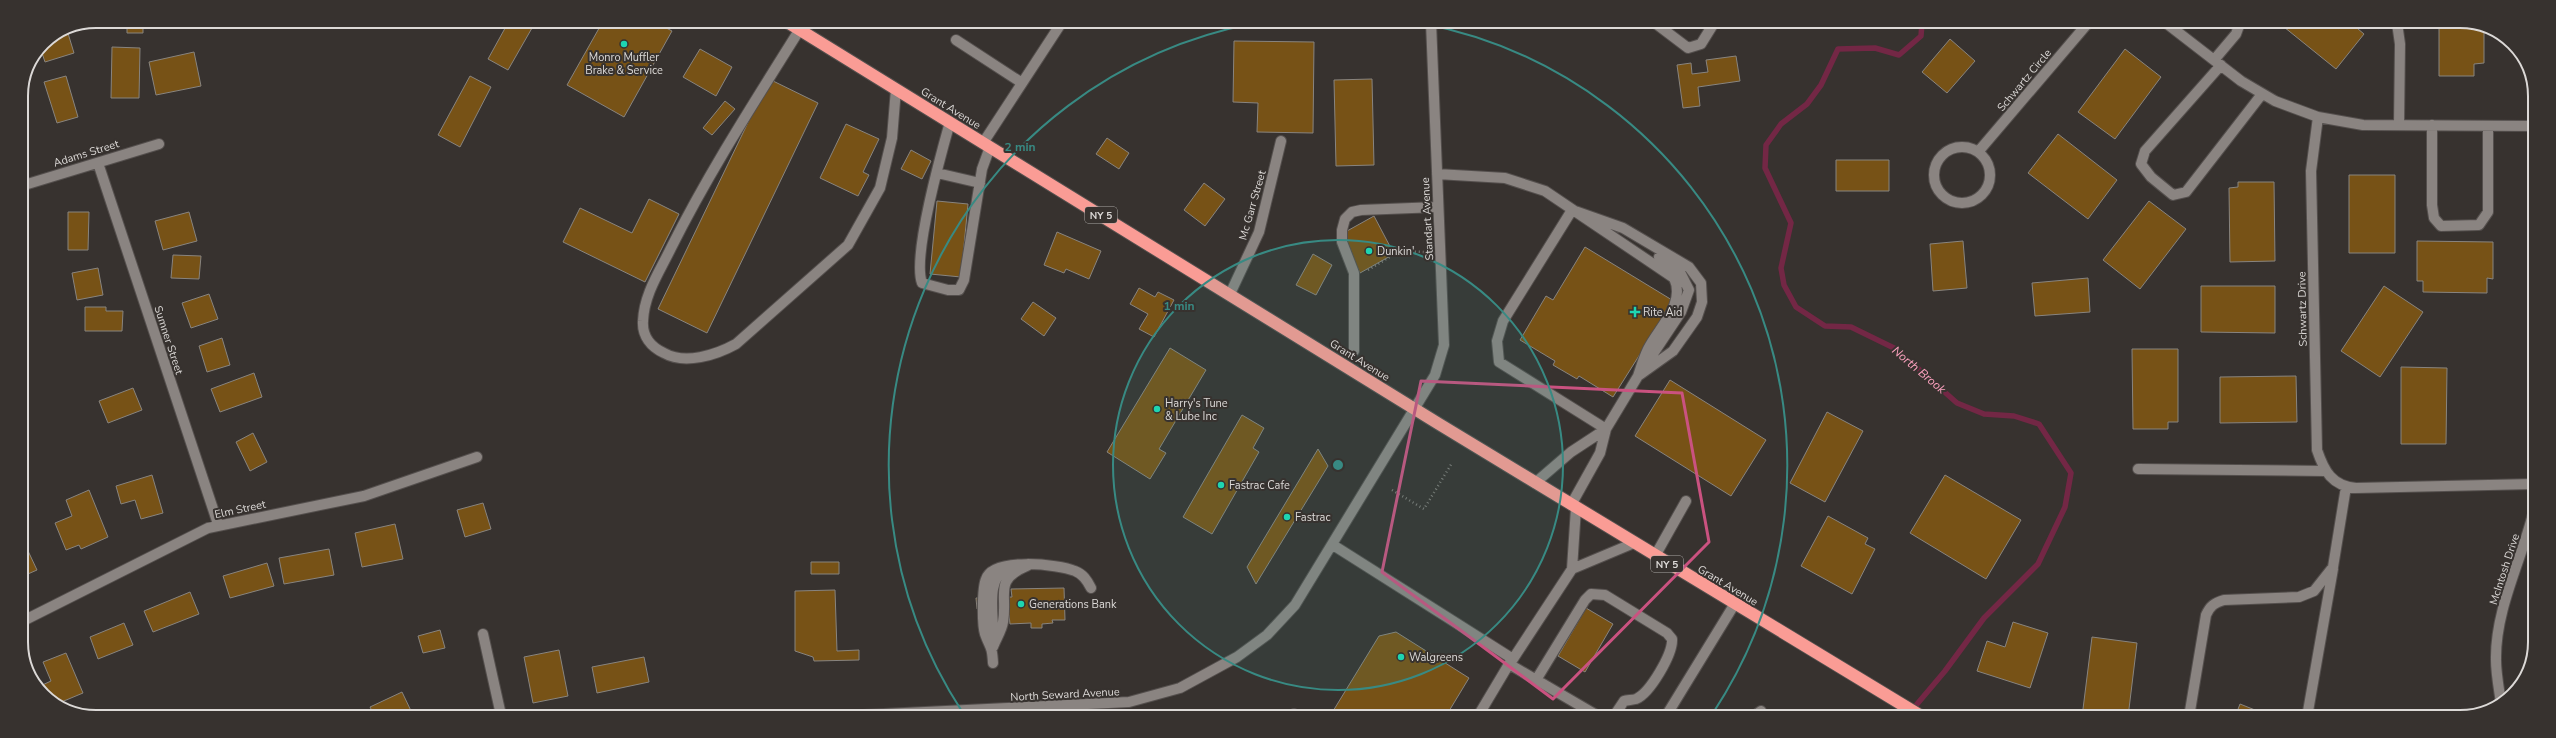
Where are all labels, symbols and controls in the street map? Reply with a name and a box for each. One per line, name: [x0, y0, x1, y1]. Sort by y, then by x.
marker: Monro Muffler Brake & Service: [619, 39, 629, 49]
street label: Schwartz Circle: [1994, 46, 2055, 115]
place label: Monro Muffler Brake & Service: [585, 50, 663, 78]
street label: Grant Avenue: [918, 84, 984, 133]
street label: Adams Street: [52, 136, 121, 171]
text: 2 min: [1004, 139, 1036, 155]
street label: Mc Garr Street: [1235, 168, 1270, 242]
street label: Standart Avenue: [1418, 177, 1437, 261]
road number: NY 5: [1085, 207, 1117, 223]
place label: Dunkin': [1377, 244, 1414, 259]
marker: Dunkin': [1364, 246, 1374, 256]
street label: Schwartz Drive: [2294, 271, 2311, 347]
text: 1 min: [1163, 298, 1195, 314]
street label: Sumner Street: [150, 304, 187, 376]
place label: Rite Aid: [1643, 305, 1682, 320]
marker: Rite Aid: [1630, 307, 1640, 317]
street label: Grant Avenue: [1327, 336, 1393, 385]
water label: North Brook: [1889, 343, 1950, 398]
place label: Harry's Tune & Lube Inc: [1165, 396, 1228, 424]
marker: Harry's Tune & Lube Inc: [1152, 404, 1162, 414]
centre of rings: [1331, 458, 1345, 472]
place label: Fastrac Cafe: [1229, 478, 1290, 493]
marker: Fastrac Cafe: [1216, 480, 1226, 490]
street label: Elm Street: [213, 497, 267, 522]
place label: Fastrac: [1295, 510, 1331, 525]
marker: Fastrac: [1282, 512, 1292, 522]
street label: McIntosh Drive: [2486, 532, 2523, 607]
road number: NY 5: [1651, 556, 1683, 572]
street label: Grant Avenue: [1695, 561, 1761, 609]
place label: Generations Bank: [1029, 597, 1117, 612]
marker: Generations Bank: [1016, 599, 1026, 609]
place label: Walgreens: [1409, 650, 1463, 665]
marker: Walgreens: [1396, 652, 1406, 662]
street label: North Seward Avenue: [1010, 684, 1120, 705]

